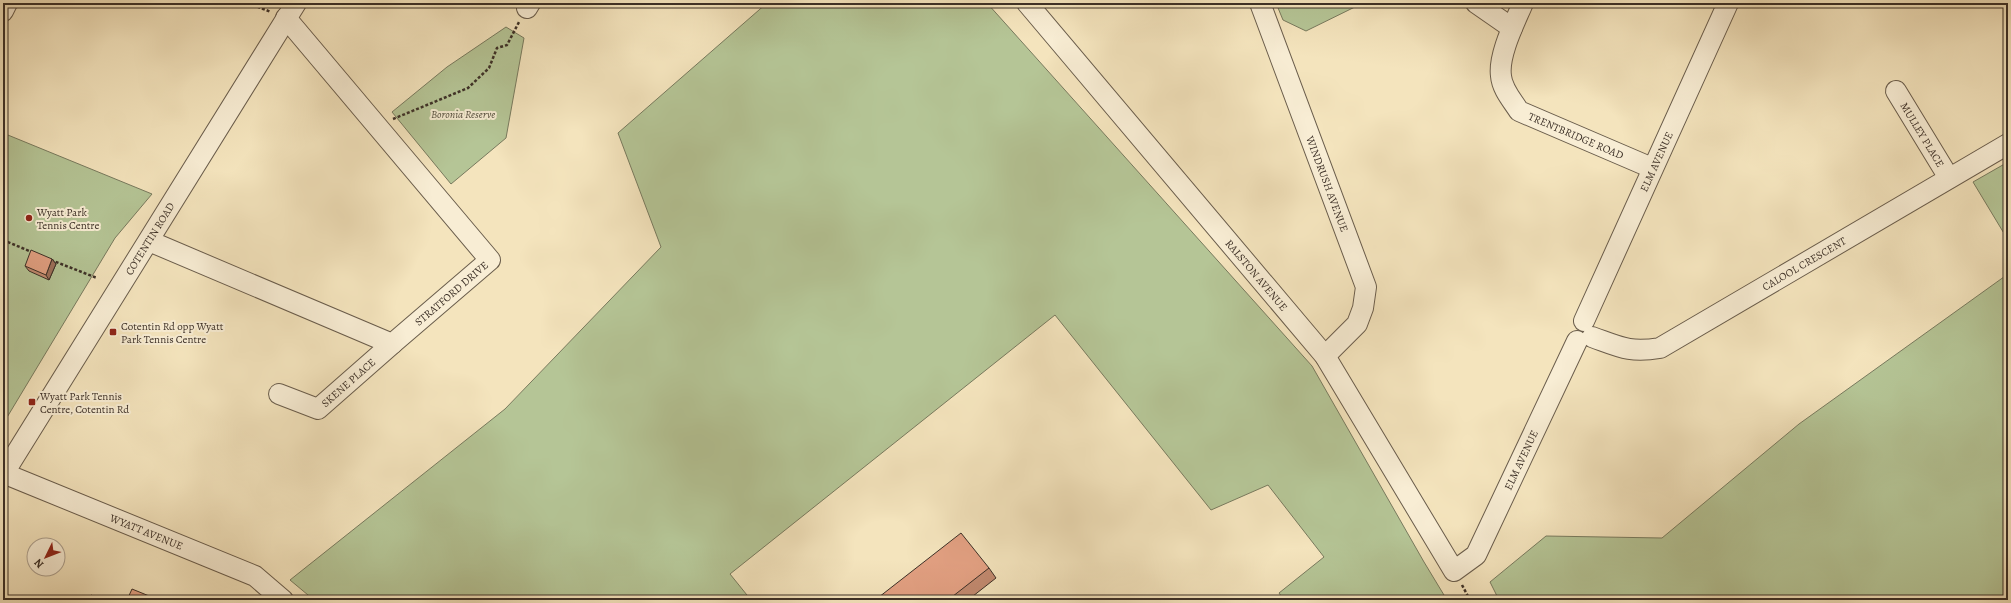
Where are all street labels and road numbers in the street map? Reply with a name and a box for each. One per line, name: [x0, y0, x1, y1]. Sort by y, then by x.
street label: MULLEY PLACE: [1897, 100, 1948, 170]
street label: TRENTBRIDGE ROAD: [1526, 109, 1626, 163]
street label: ELM AVENUE: [1636, 129, 1677, 194]
street label: WINDRUSH AVENUE: [1302, 133, 1352, 234]
street label: COTENTIN ROAD: [122, 199, 178, 278]
street label: CALOOL CRESCENT: [1759, 234, 1849, 295]
street label: RALSTON AVENUE: [1222, 236, 1291, 314]
street label: STRATFORD DRIVE: [412, 258, 492, 329]
street label: SKENE PLACE: [318, 355, 379, 411]
street label: ELM AVENUE: [1501, 428, 1542, 493]
street label: WYATT AVENUE: [107, 510, 185, 554]

